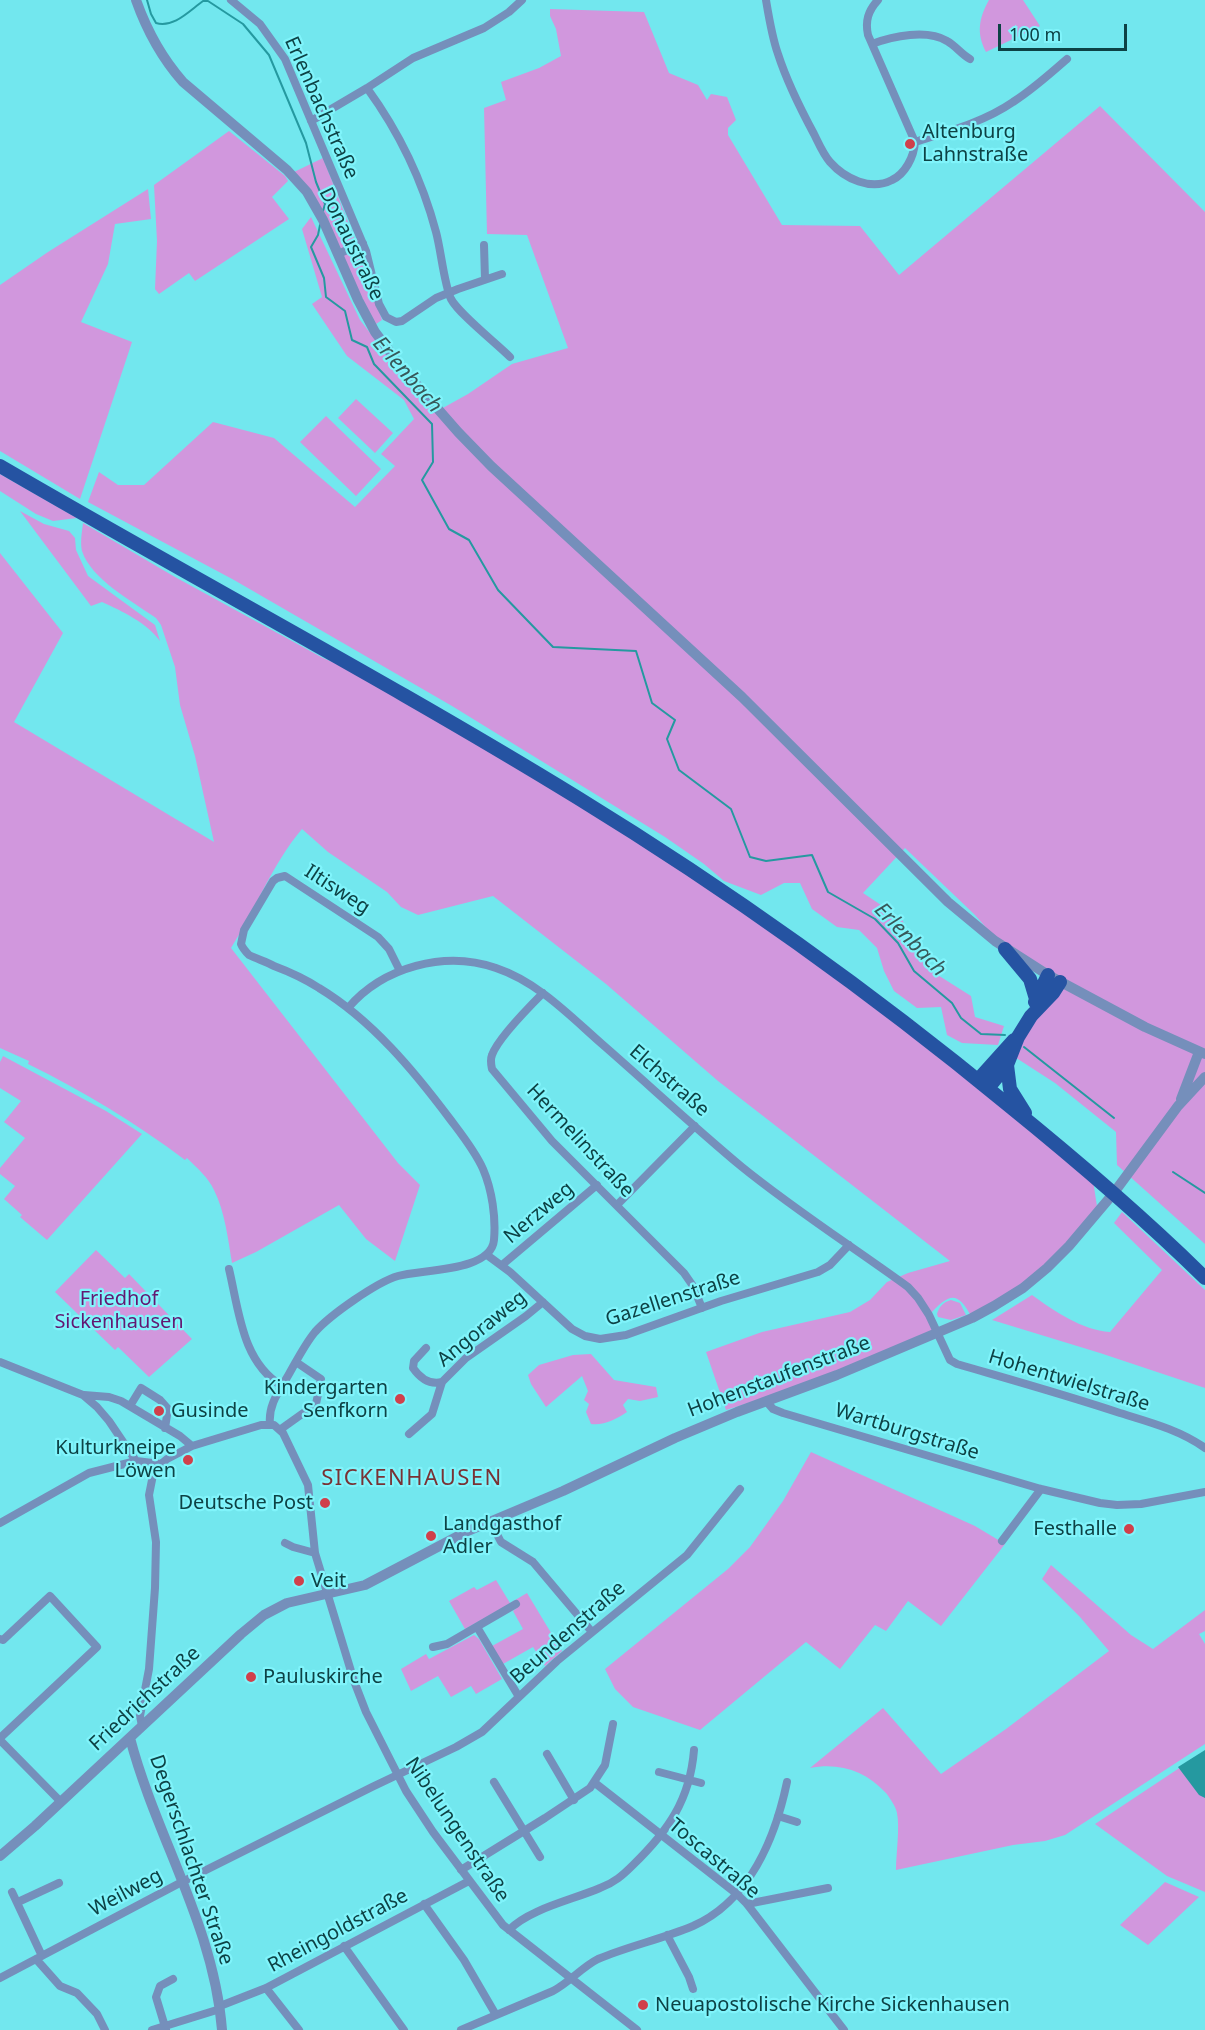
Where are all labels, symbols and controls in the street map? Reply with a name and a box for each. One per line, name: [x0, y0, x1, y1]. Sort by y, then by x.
scale bar: [1001, 12, 1130, 50]
text: 100 m: [1009, 22, 1061, 46]
street label: Erlenbachstraße: [279, 33, 363, 183]
place label: Altenburg Lahnstraße: [922, 120, 1028, 167]
marker: Altenburg Lahnstraße: [903, 137, 917, 151]
street label: Donaustraße: [313, 184, 389, 304]
water label: Erlenbach: [367, 332, 447, 418]
street label: Iltisweg: [300, 860, 374, 920]
water label: Erlenbach: [869, 898, 951, 982]
street label: Elchstraße: [624, 1040, 714, 1122]
street label: Hermelinstraße: [521, 1079, 639, 1203]
street label: Nerzweg: [499, 1177, 579, 1249]
street label: Gazellenstraße: [603, 1266, 743, 1332]
street label: Angoraweg: [433, 1286, 531, 1372]
park label: Friedhof Sickenhausen: [54, 1287, 184, 1334]
street label: Hohenstaufenstraße: [684, 1331, 874, 1423]
street label: Hohentwielstraße: [986, 1345, 1152, 1417]
place label: Kindergarten Senfkorn: [264, 1376, 388, 1423]
marker: Kindergarten Senfkorn: [393, 1392, 407, 1406]
place label: Gusinde: [171, 1399, 249, 1423]
street label: Wartburgstraße: [832, 1399, 982, 1465]
marker: Gusinde: [152, 1404, 166, 1418]
place label: Kulturkneipe Löwen: [55, 1436, 176, 1483]
marker: Kulturkneipe Löwen: [181, 1453, 195, 1467]
district label: SICKENHAUSEN: [321, 1466, 503, 1492]
place label: Deutsche Post: [179, 1491, 313, 1515]
marker: Deutsche Post: [318, 1496, 332, 1510]
place label: Landgasthof Adler: [443, 1512, 561, 1559]
place label: Festhalle: [1033, 1517, 1117, 1541]
marker: Festhalle: [1122, 1522, 1136, 1536]
marker: Landgasthof Adler: [424, 1529, 438, 1543]
place label: Veit: [311, 1569, 346, 1593]
marker: Veit: [292, 1574, 306, 1588]
street label: Beundenstraße: [506, 1576, 630, 1690]
street label: Friedrichstraße: [85, 1642, 205, 1756]
place label: Pauluskirche: [263, 1665, 383, 1689]
marker: Pauluskirche: [244, 1670, 258, 1684]
street label: Degerschlachter Straße: [144, 1752, 238, 1968]
street label: Nibelungenstraße: [400, 1753, 514, 1907]
street label: Toscastraße: [663, 1814, 765, 1904]
street label: Weilweg: [85, 1864, 167, 1922]
street label: Rheingoldstraße: [264, 1884, 412, 1978]
place label: Neuapostolische Kirche Sickenhausen: [655, 1993, 1010, 2017]
marker: Neuapostolische Kirche Sickenhausen: [636, 1998, 650, 2012]

